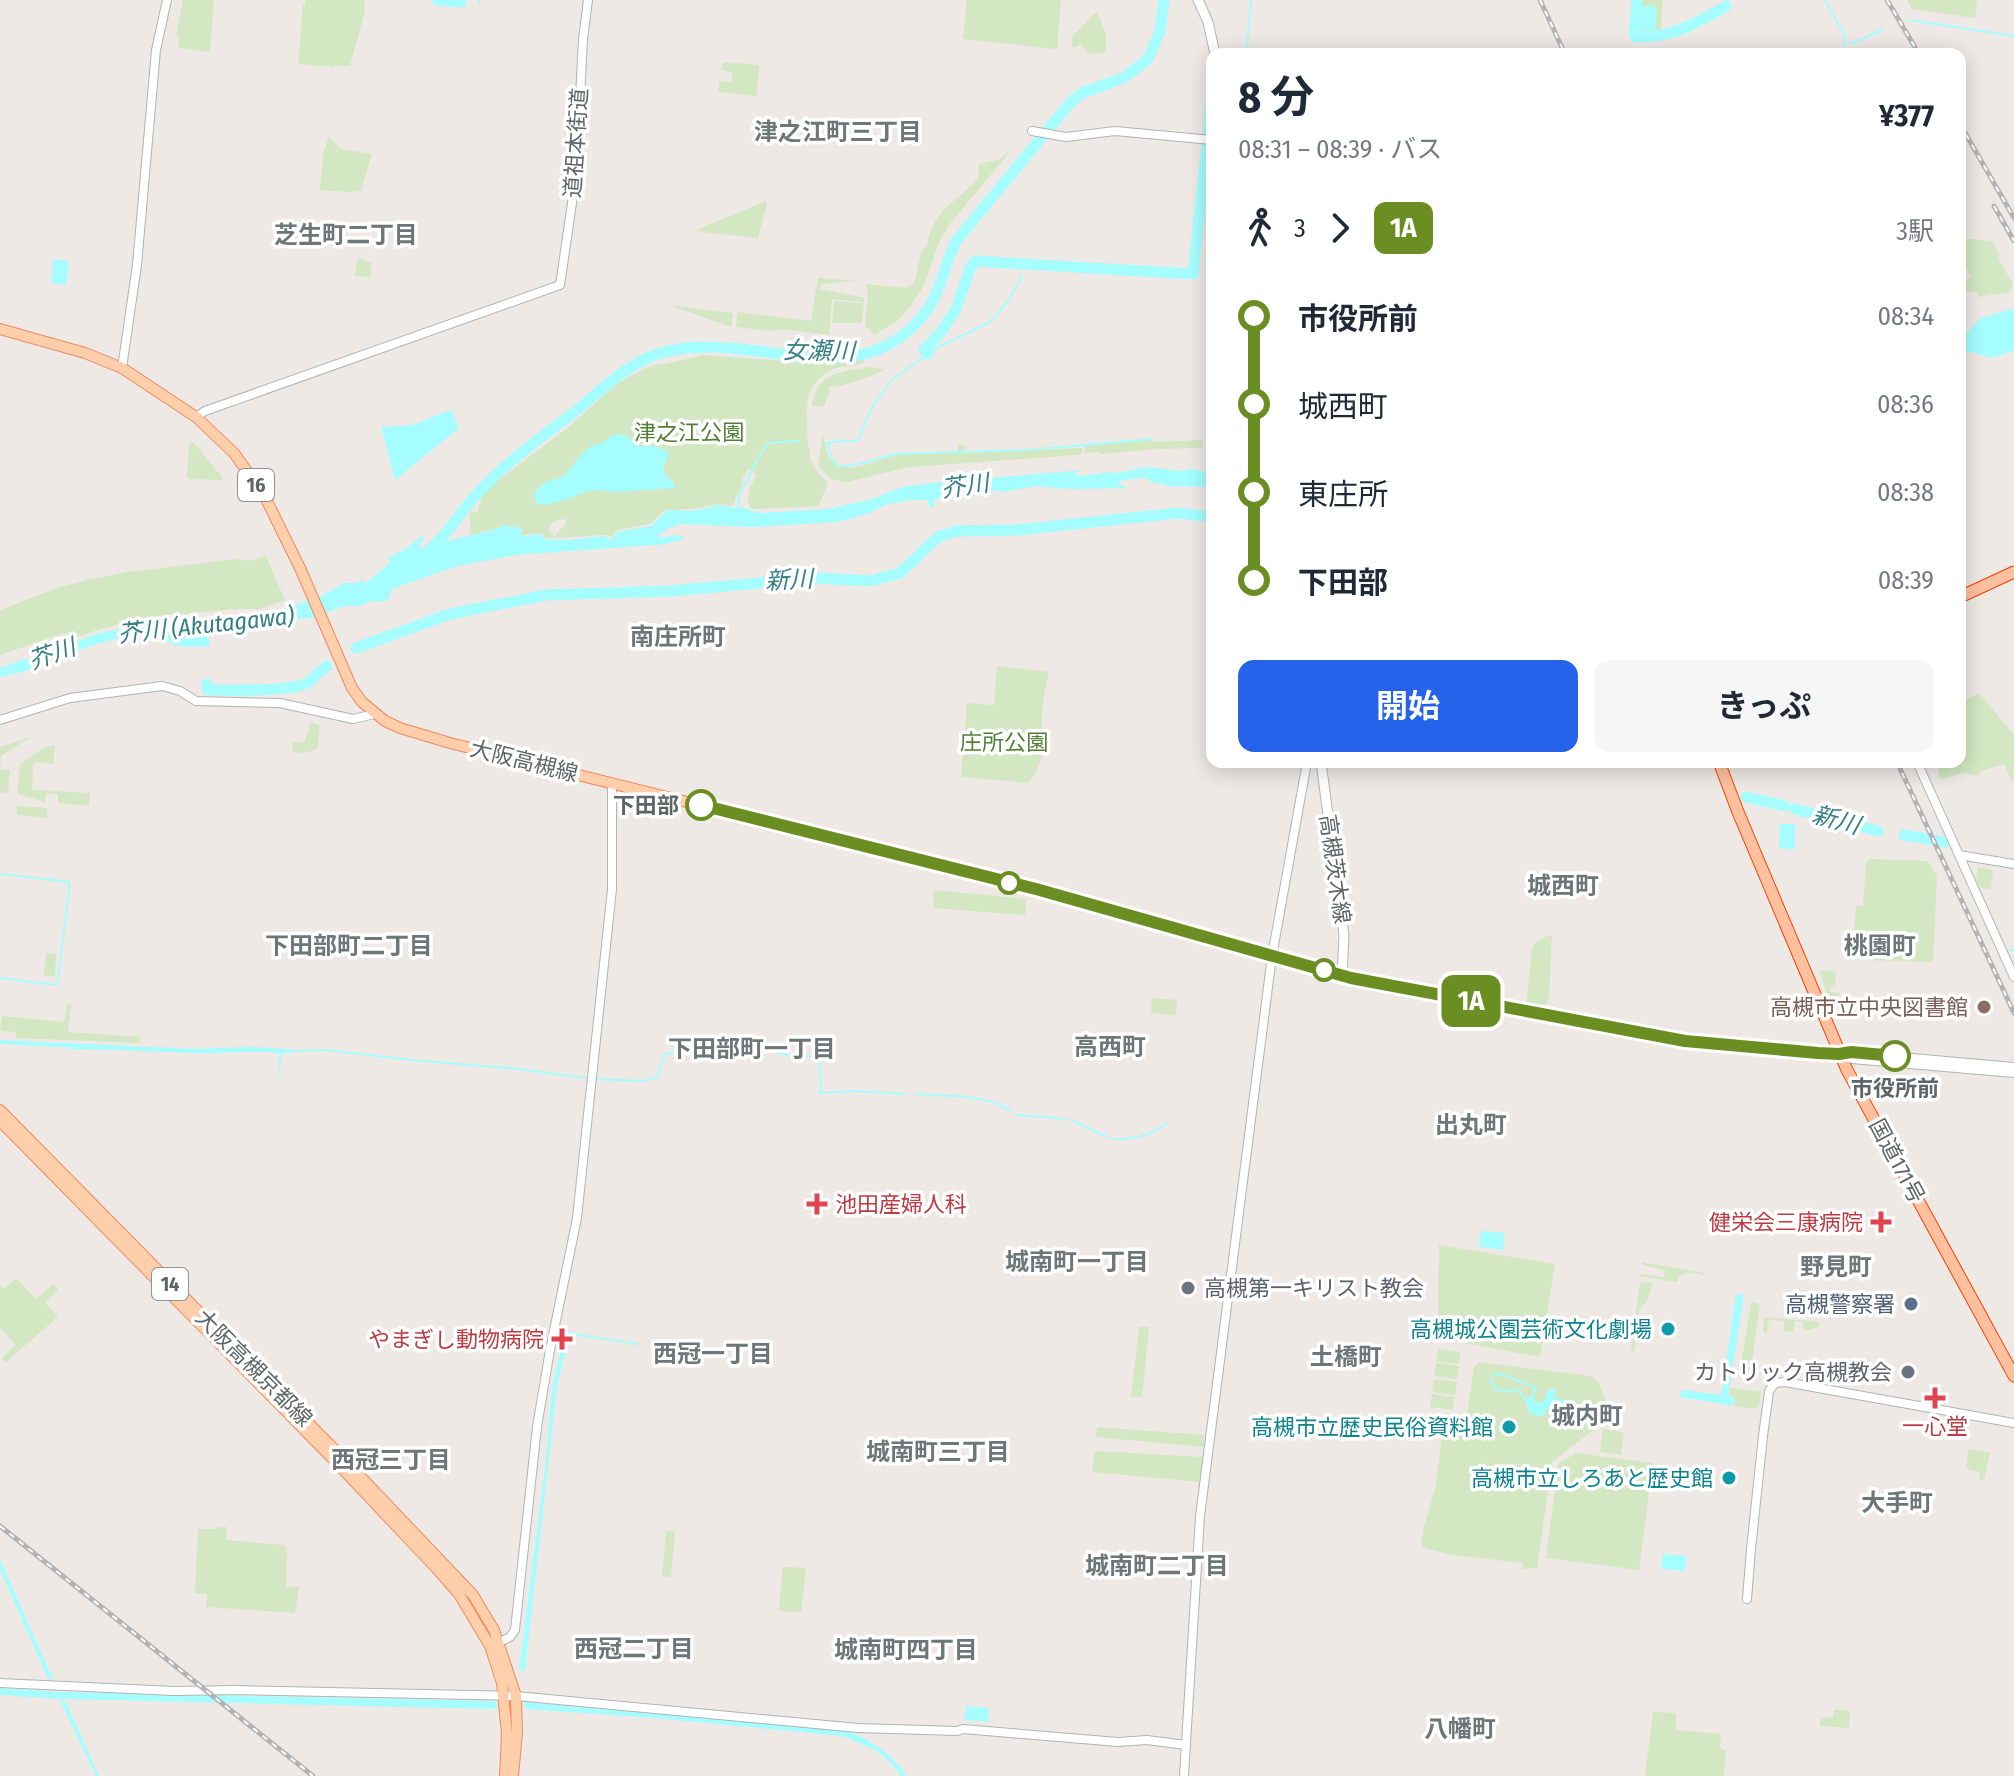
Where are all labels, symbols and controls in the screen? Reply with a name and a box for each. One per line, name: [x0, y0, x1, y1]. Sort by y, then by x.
text: 8 分: [1238, 71, 1314, 124]
street label: 道祖本街道: [559, 87, 593, 199]
text: ¥377: [1879, 98, 1934, 134]
district label: 津之江町三丁目: [754, 118, 922, 146]
text: 08:31 – 08:39 · バス: [1238, 134, 1442, 165]
icon: walk: [1238, 206, 1282, 250]
icon: forward: [1318, 206, 1362, 250]
text: 1A: [1390, 211, 1417, 244]
text: 3: [1294, 213, 1306, 244]
text: 3駅: [1896, 216, 1934, 247]
district label: 芝生町二丁目: [274, 221, 418, 249]
text: 市役所前: [1298, 301, 1418, 337]
text: 08:34: [1878, 301, 1934, 332]
water label: 女瀬川: [783, 336, 858, 366]
text: 城西町: [1298, 389, 1388, 425]
text: 08:36: [1877, 389, 1934, 420]
park label: 津之江公園: [634, 419, 744, 446]
water label: 芥川: [939, 468, 994, 503]
road number: 16: [238, 469, 274, 501]
text: 東庄所: [1298, 477, 1388, 513]
text: 08:38: [1877, 477, 1934, 508]
water label: 新川: [764, 565, 817, 595]
text: 下田部: [1298, 565, 1388, 601]
text: 08:39: [1878, 565, 1934, 596]
water label: 芥川 (Akutagawa): [117, 602, 296, 648]
district label: 南庄所町: [630, 623, 726, 651]
water label: 芥川: [25, 632, 82, 675]
button: 開始: [1238, 660, 1578, 752]
button: きっぷ: [1594, 660, 1934, 752]
park label: 庄所公園: [960, 729, 1048, 756]
street label: 大阪高槻線: [467, 735, 581, 787]
marker: 下田部: [686, 790, 716, 820]
place label: 下田部: [613, 792, 679, 819]
water label: 新川: [1809, 800, 1866, 841]
street label: 高槻茨木線: [1314, 813, 1356, 925]
unlabelled marker: [998, 872, 1020, 894]
district label: 城西町: [1527, 872, 1599, 900]
district label: 下田部町二丁目: [265, 932, 433, 960]
district label: 桃園町: [1844, 932, 1916, 960]
unlabelled marker: [1313, 959, 1335, 981]
line badge: 1A: [1435, 975, 1507, 1027]
text: 1A: [1457, 984, 1485, 1017]
place label: 高槻市立中央図書館: [1770, 994, 1968, 1021]
marker: 高槻市立中央図書館: [1975, 998, 1993, 1016]
district label: 高西町: [1074, 1033, 1146, 1061]
district label: 下田部町一丁目: [668, 1035, 836, 1063]
marker: 市役所前: [1880, 1041, 1910, 1071]
place label: 市役所前: [1851, 1075, 1939, 1102]
district label: 出丸町: [1435, 1111, 1507, 1139]
street label: 国道171号: [1864, 1114, 1930, 1208]
place label: 池田産婦人科: [835, 1191, 967, 1218]
marker: 池田産婦人科: [806, 1193, 828, 1215]
place label: 健栄会三康病院: [1709, 1209, 1863, 1236]
marker: 健栄会三康病院: [1870, 1211, 1892, 1233]
district label: 城南町一丁目: [1005, 1248, 1149, 1276]
district label: 野見町: [1800, 1253, 1872, 1281]
road number: 14: [152, 1268, 188, 1300]
place label: 高槻第一キリスト教会: [1204, 1275, 1424, 1302]
marker: 高槻第一キリスト教会: [1179, 1279, 1197, 1297]
place label: 高槻警察署: [1785, 1291, 1895, 1318]
marker: 高槻警察署: [1902, 1295, 1920, 1313]
street label: 大阪高槻京都線: [190, 1304, 318, 1432]
place label: 高槻城公園芸術文化劇場: [1410, 1316, 1652, 1343]
marker: 高槻城公園芸術文化劇場: [1659, 1320, 1677, 1338]
place label: やまぎし動物病院: [368, 1326, 544, 1353]
marker: やまぎし動物病院: [551, 1328, 573, 1350]
district label: 西冠一丁目: [653, 1340, 773, 1368]
district label: 土橋町: [1310, 1343, 1382, 1371]
place label: カトリック高槻教会: [1694, 1359, 1892, 1386]
marker: カトリック高槻教会: [1899, 1363, 1917, 1381]
marker: 一心堂: [1924, 1387, 1946, 1409]
district label: 城内町: [1551, 1402, 1623, 1430]
place label: 一心堂: [1902, 1413, 1968, 1440]
place label: 高槻市立歴史民俗資料館: [1251, 1414, 1493, 1441]
marker: 高槻市立歴史民俗資料館: [1500, 1418, 1518, 1436]
district label: 城南町三丁目: [866, 1438, 1010, 1466]
district label: 西冠三丁目: [331, 1446, 451, 1474]
place label: 高槻市立しろあと歴史館: [1471, 1465, 1713, 1492]
marker: 高槻市立しろあと歴史館: [1720, 1469, 1738, 1487]
district label: 大手町: [1861, 1489, 1933, 1517]
district label: 城南町二丁目: [1085, 1552, 1229, 1580]
district label: 西冠二丁目: [574, 1635, 694, 1663]
district label: 城南町四丁目: [834, 1636, 978, 1664]
district label: 八幡町: [1424, 1715, 1496, 1743]

